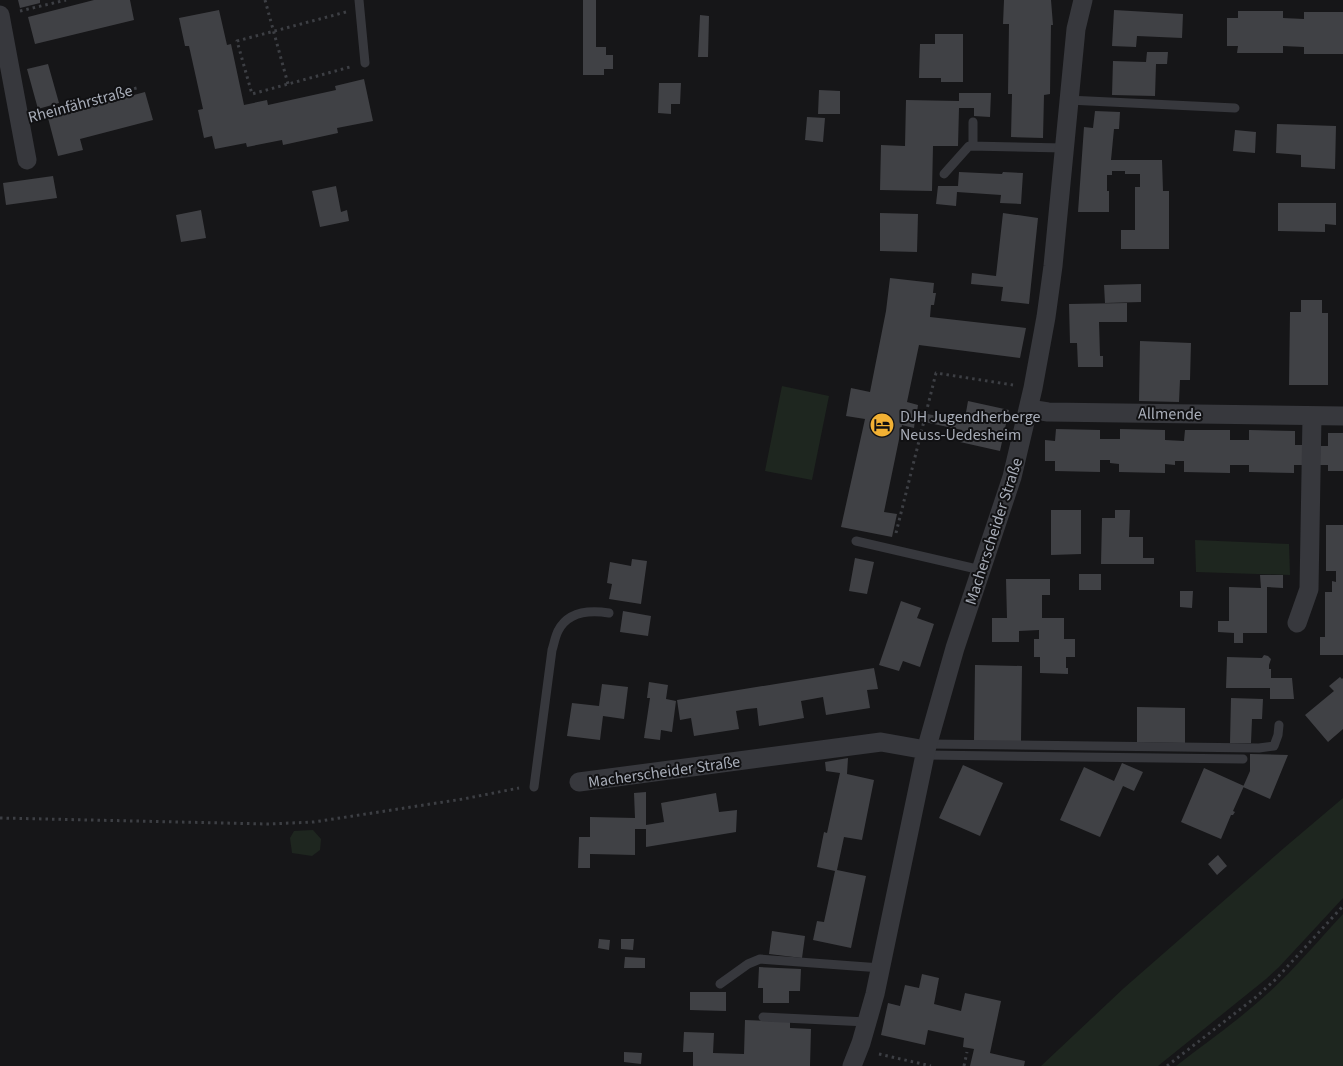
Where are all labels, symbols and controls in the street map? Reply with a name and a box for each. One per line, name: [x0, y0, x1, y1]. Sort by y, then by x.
street label: Rheinfährstraße: [26, 79, 135, 128]
street label: Allmende: [1138, 402, 1202, 426]
place label: DJH Jugendherberge Neuss-Uedesheim: [900, 406, 1040, 446]
hotel icon: DJH Jugendherberge Neuss-Uedesheim: [869, 412, 895, 438]
street label: Macherscheider Straße: [960, 455, 1028, 608]
street label: Macherscheider Straße: [587, 750, 742, 794]

